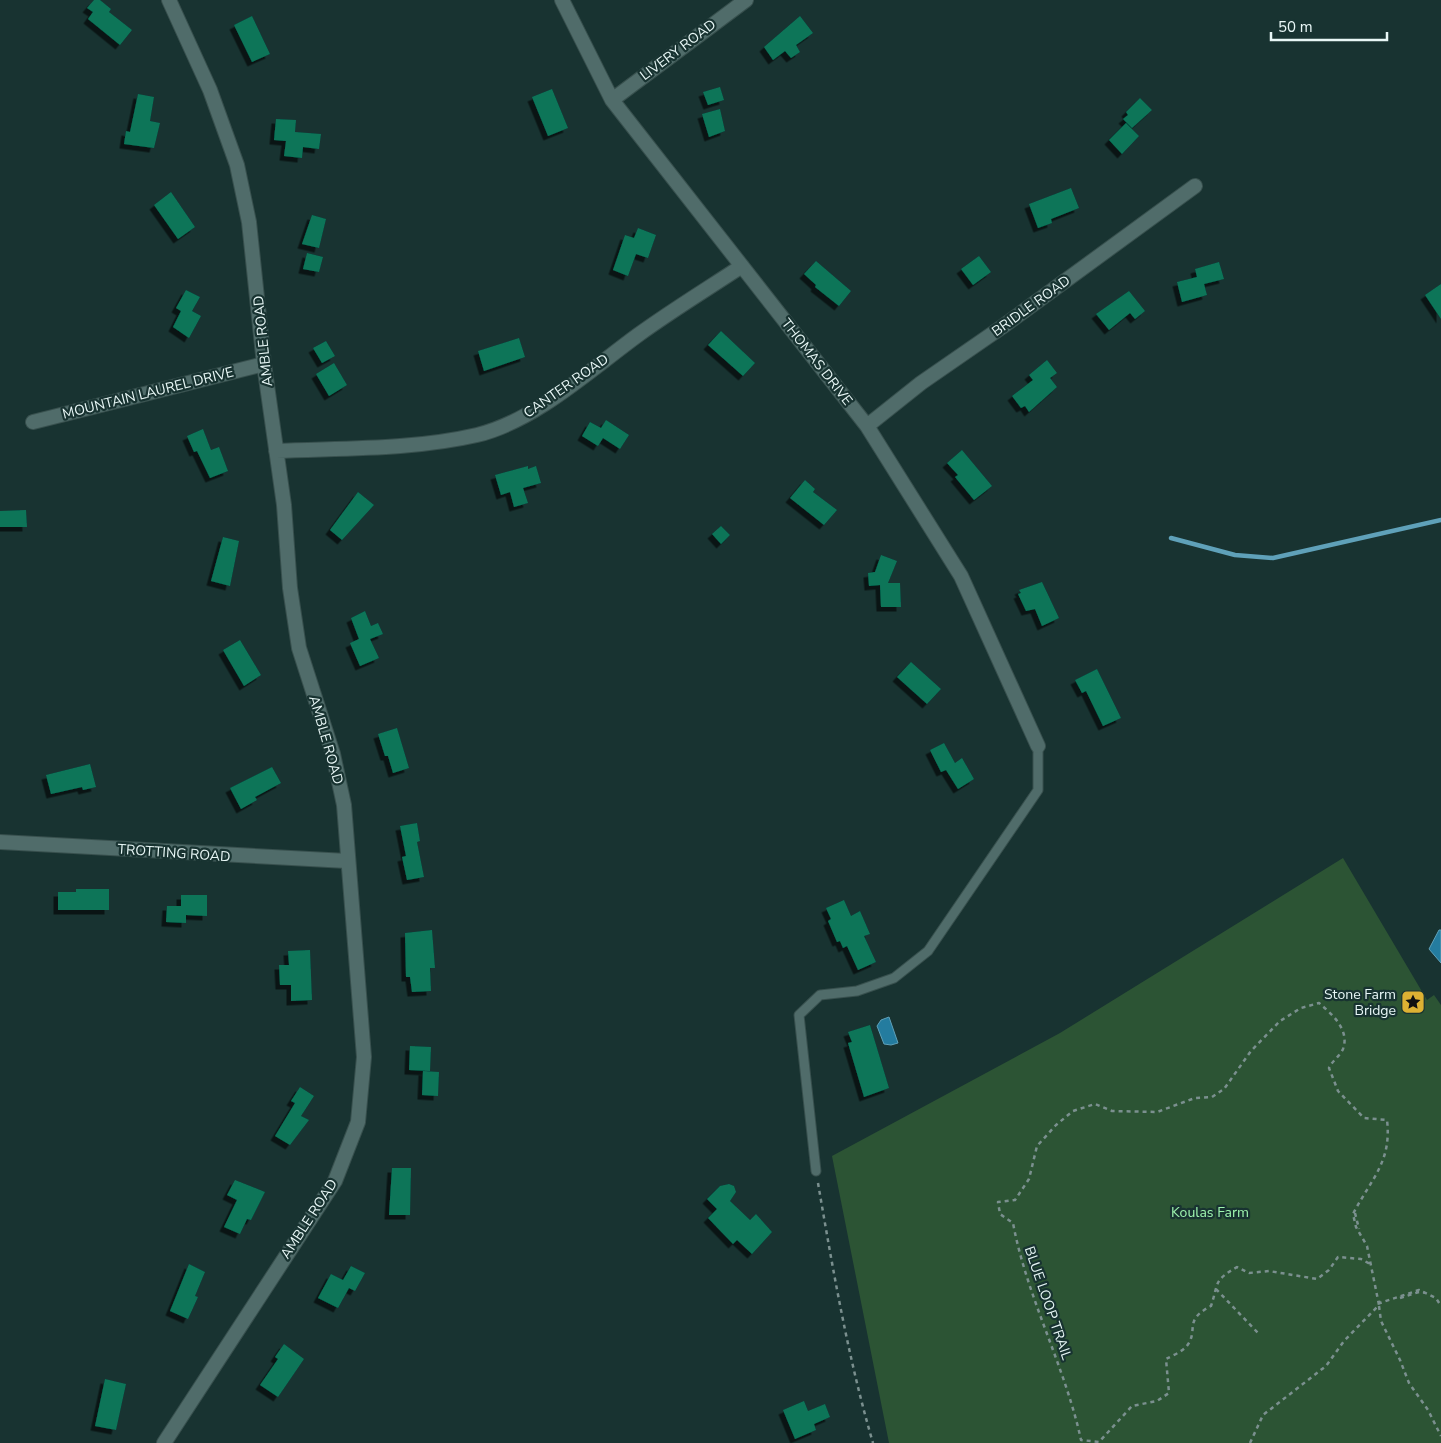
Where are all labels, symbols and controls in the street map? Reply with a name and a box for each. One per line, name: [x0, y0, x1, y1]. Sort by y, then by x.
scale bar: [1271, 10, 1387, 42]
street label: LIVERY ROAD: [636, 15, 720, 85]
text: 50 m: [1278, 17, 1313, 37]
street label: BRIDLE ROAD: [988, 271, 1074, 341]
street label: AMBLE ROAD: [249, 295, 277, 387]
street label: THOMAS DRIVE: [777, 315, 857, 409]
street label: CANTER ROAD: [520, 350, 612, 422]
street label: MOUNTAIN LAUREL DRIVE: [60, 363, 236, 423]
street label: AMBLE ROAD: [304, 693, 348, 787]
street label: TROTTING ROAD: [117, 840, 231, 866]
place label: Stone Farm Bridge: [1324, 985, 1396, 1020]
place icon: Stone Farm Bridge: [1400, 989, 1426, 1015]
street label: AMBLE ROAD: [276, 1175, 342, 1263]
park label: Koulas Farm: [1171, 1203, 1249, 1222]
street label: BLUE LOOP TRAIL: [1020, 1244, 1076, 1363]

